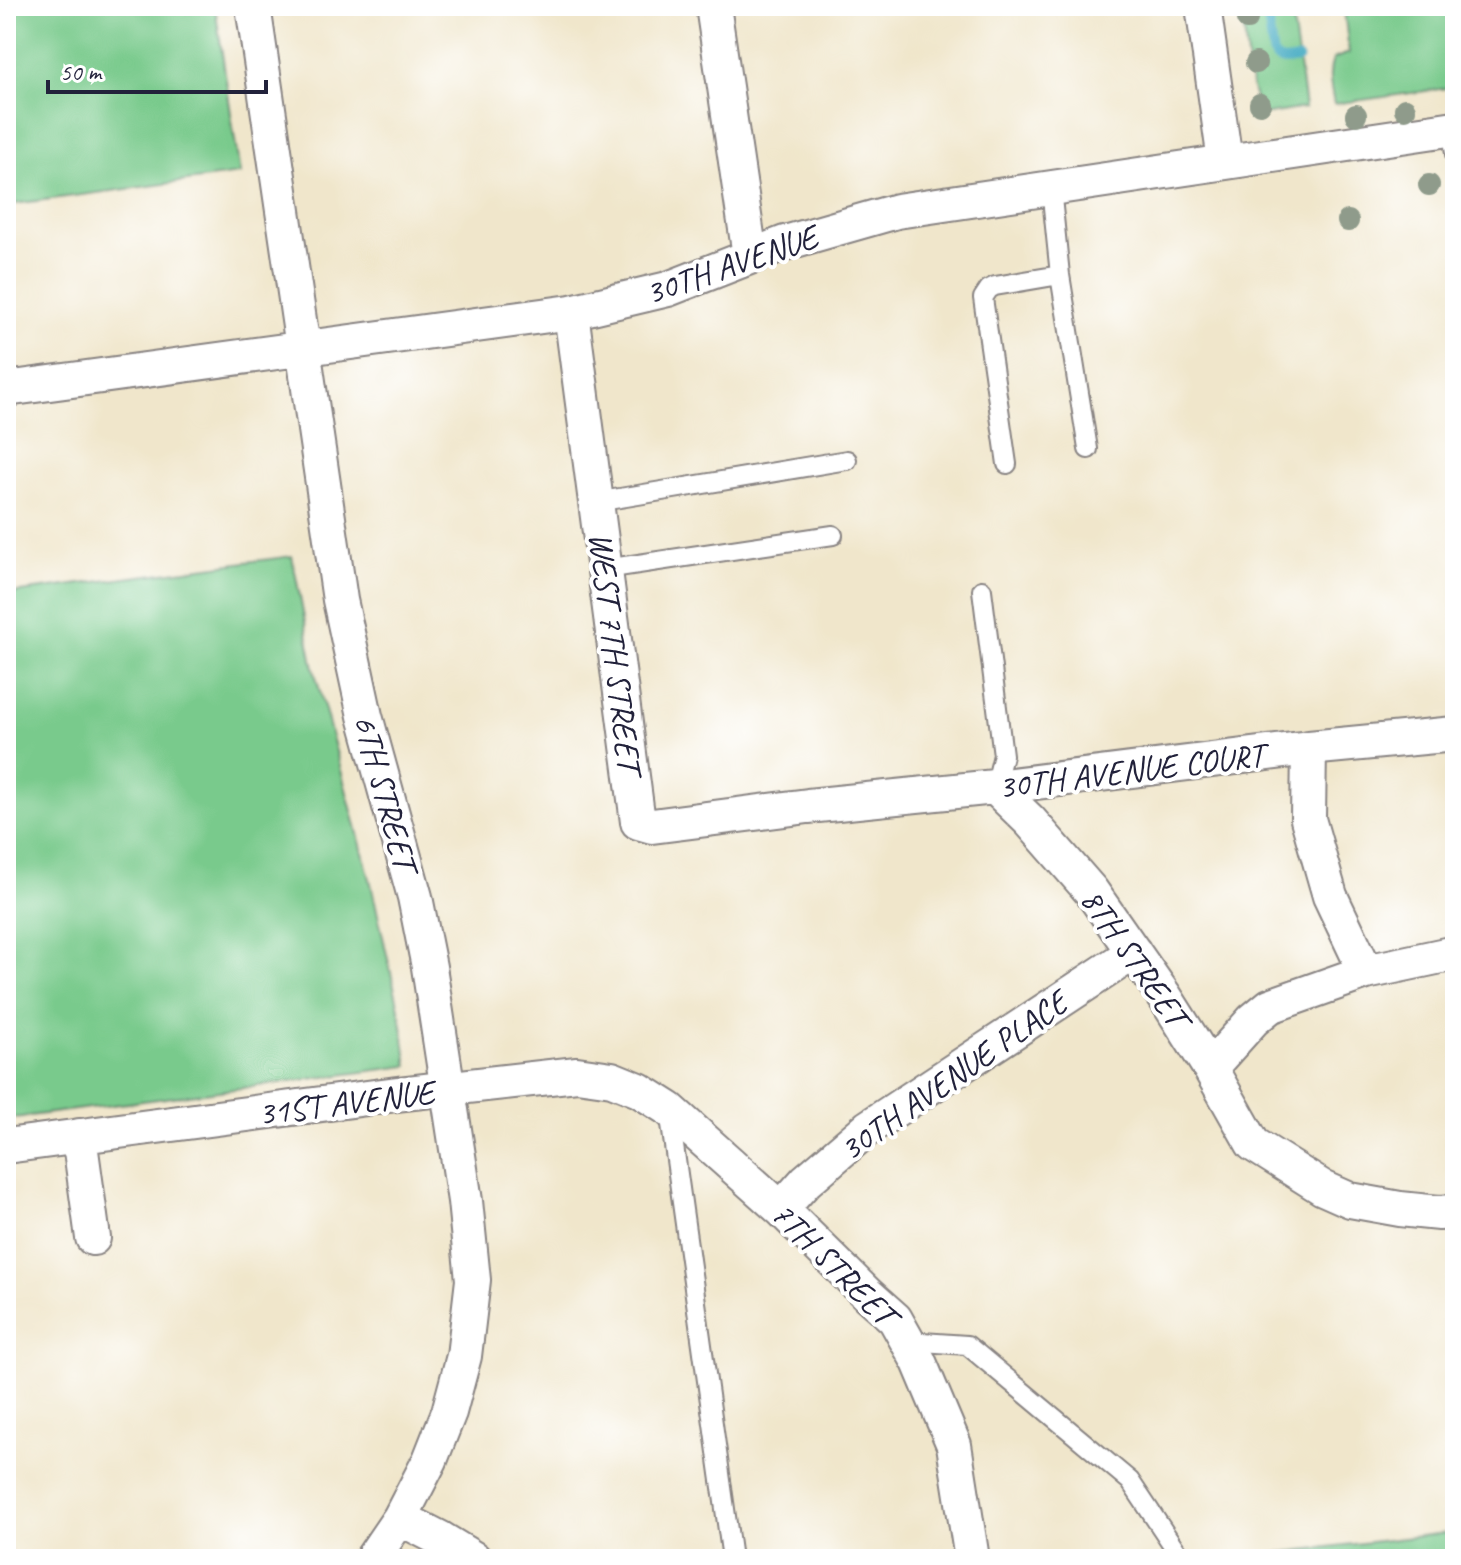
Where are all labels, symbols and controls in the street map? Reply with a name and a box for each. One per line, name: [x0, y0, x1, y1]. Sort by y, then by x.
scale bar: [48, 44, 266, 94]
text: 50 m: [60, 57, 103, 87]
street label: 30TH AVENUE: [640, 214, 827, 314]
street label: WEST 7TH STREET: [580, 530, 653, 782]
street label: 6TH STREET: [344, 710, 429, 883]
street label: 30TH AVENUE COURT: [996, 732, 1273, 808]
street label: 8TH STREET: [1071, 880, 1203, 1042]
street label: 30TH AVENUE PLACE: [831, 978, 1079, 1170]
street label: 31ST AVENUE: [256, 1070, 440, 1135]
street label: 7TH STREET: [762, 1192, 911, 1341]

